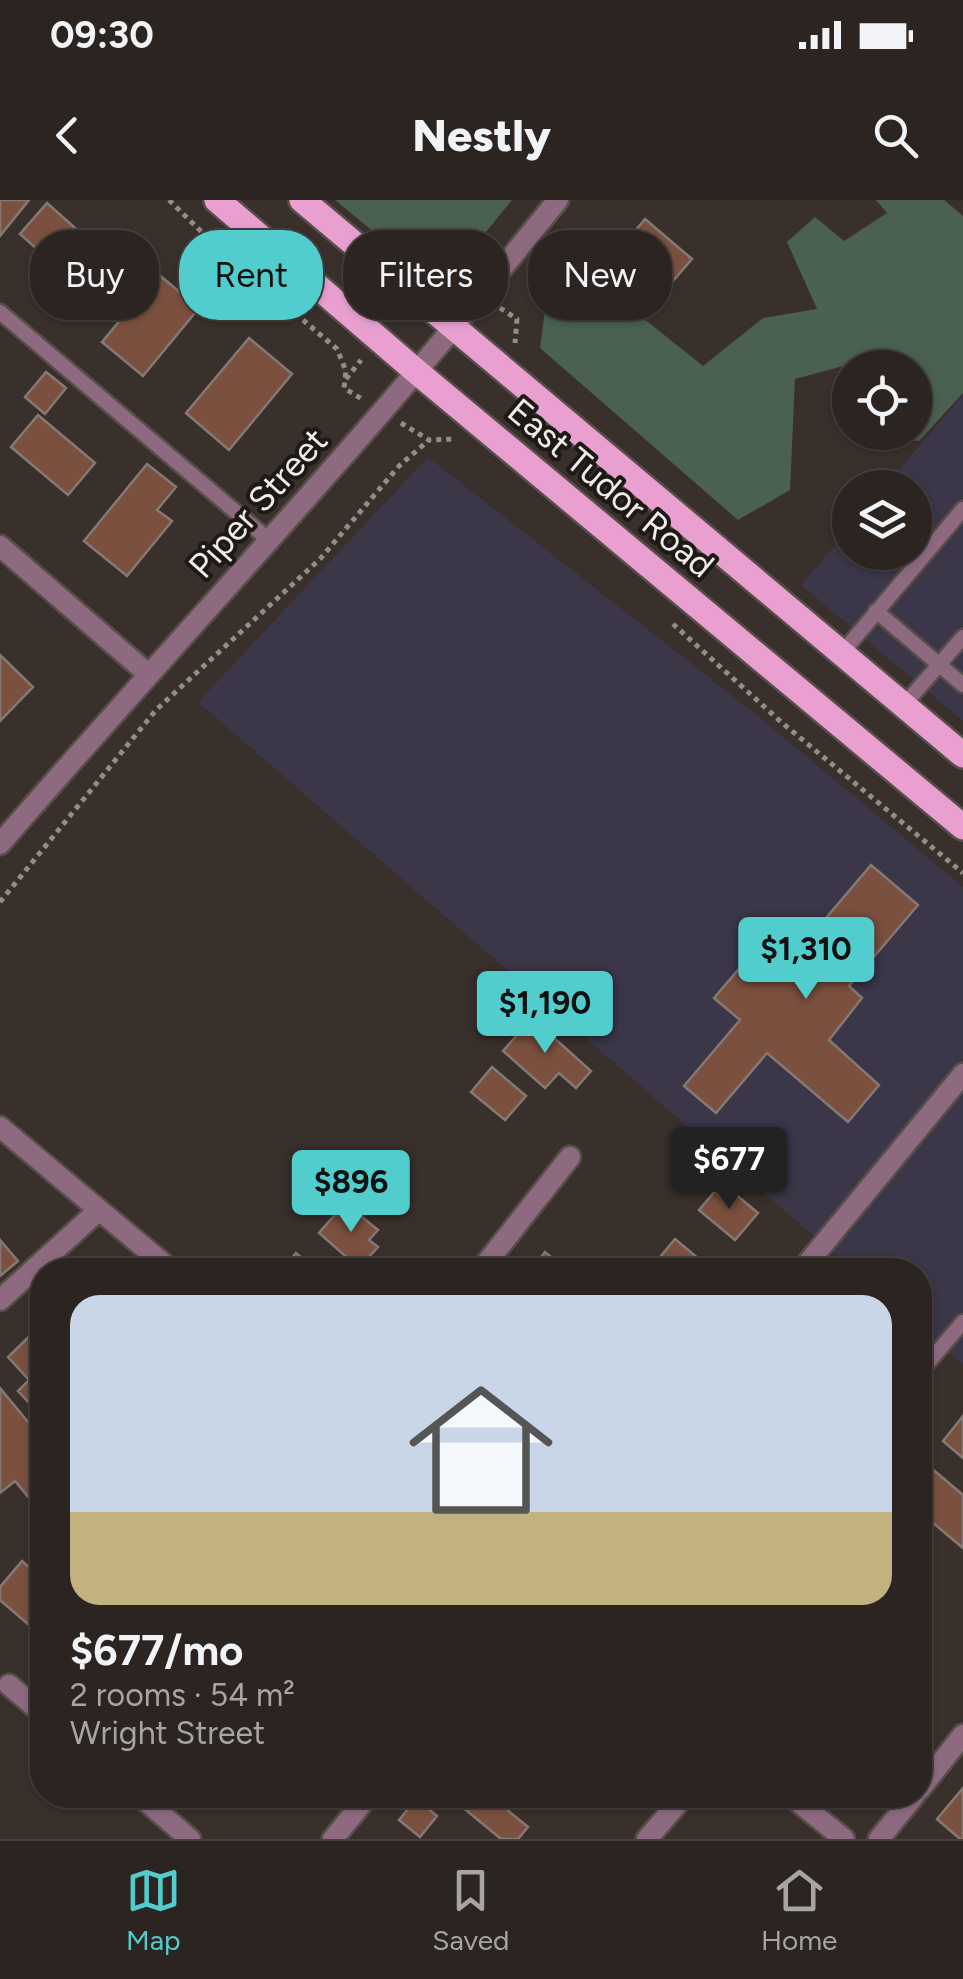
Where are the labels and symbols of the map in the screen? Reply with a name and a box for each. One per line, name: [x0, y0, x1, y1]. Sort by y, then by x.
street label: East Tudor Road: [500, 390, 722, 586]
street label: Piper Street: [180, 420, 336, 586]
pin: $1,310: [725, 917, 887, 1002]
pin: $1,190: [464, 971, 626, 1056]
pin: $677: [670, 1127, 788, 1212]
pin: $896: [292, 1150, 410, 1235]

